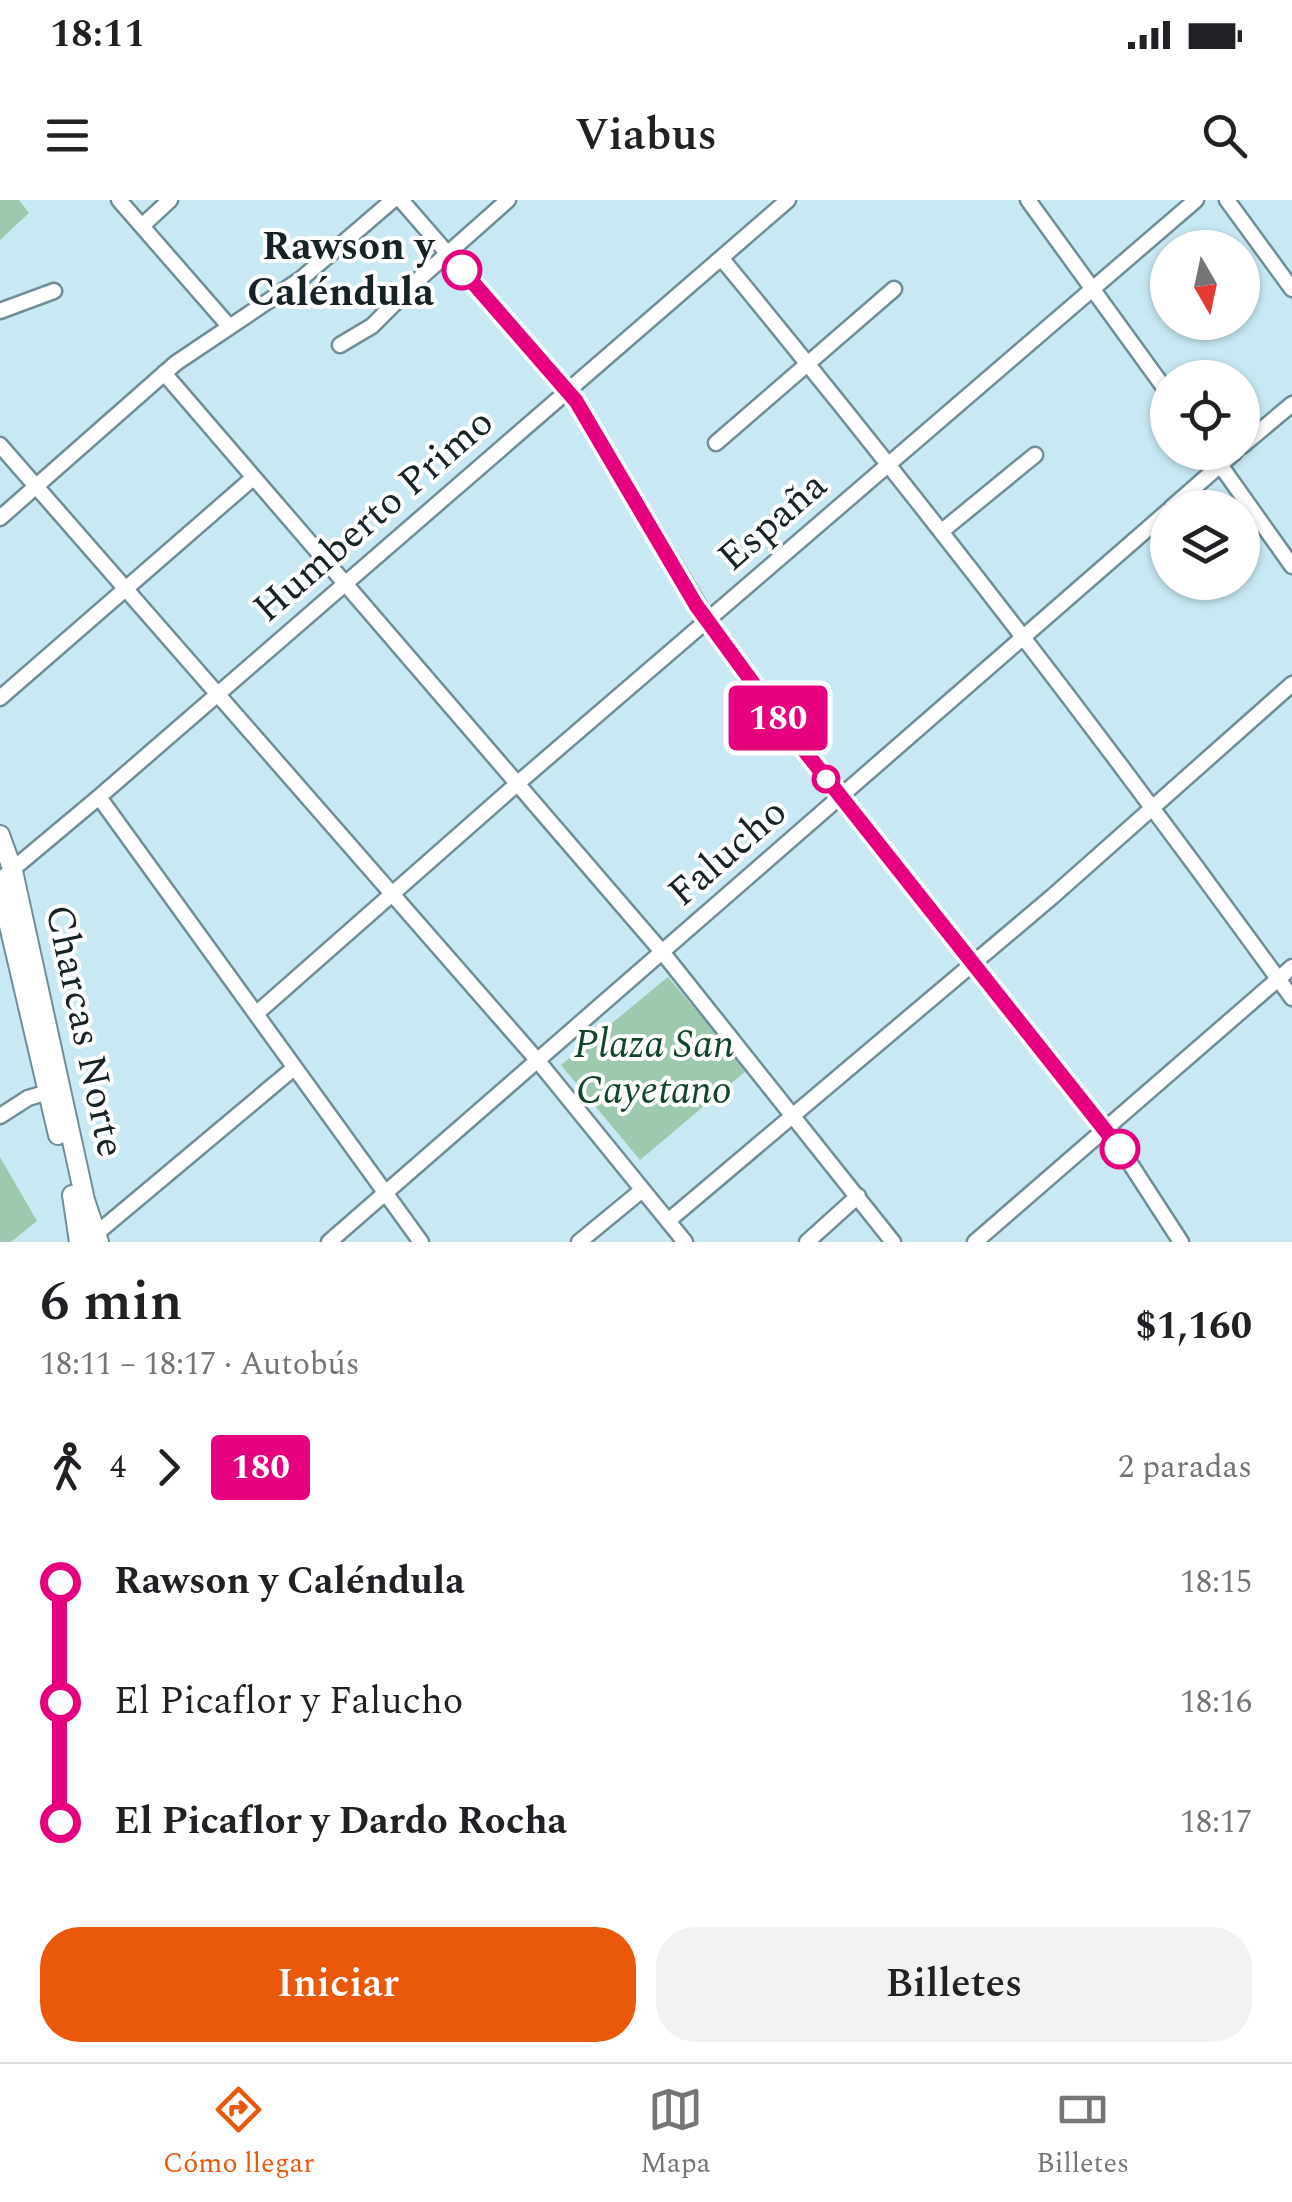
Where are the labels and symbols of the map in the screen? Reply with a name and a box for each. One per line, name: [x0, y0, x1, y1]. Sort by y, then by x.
place label: Rawson y Caléndula: [247, 217, 436, 324]
north arrow: [1150, 230, 1260, 340]
marker: Rawson y Caléndula: [443, 251, 481, 289]
street label: Humberto Primo: [240, 394, 508, 638]
street label: España: [705, 457, 842, 587]
line badge: 180: [720, 686, 836, 750]
unlabelled marker: [813, 766, 839, 792]
street label: Falucho: [655, 784, 801, 922]
street label: Charcas Norte: [27, 899, 141, 1163]
park label: Plaza San Cayetano: [574, 1015, 734, 1122]
unlabelled marker: [1101, 1130, 1139, 1168]

